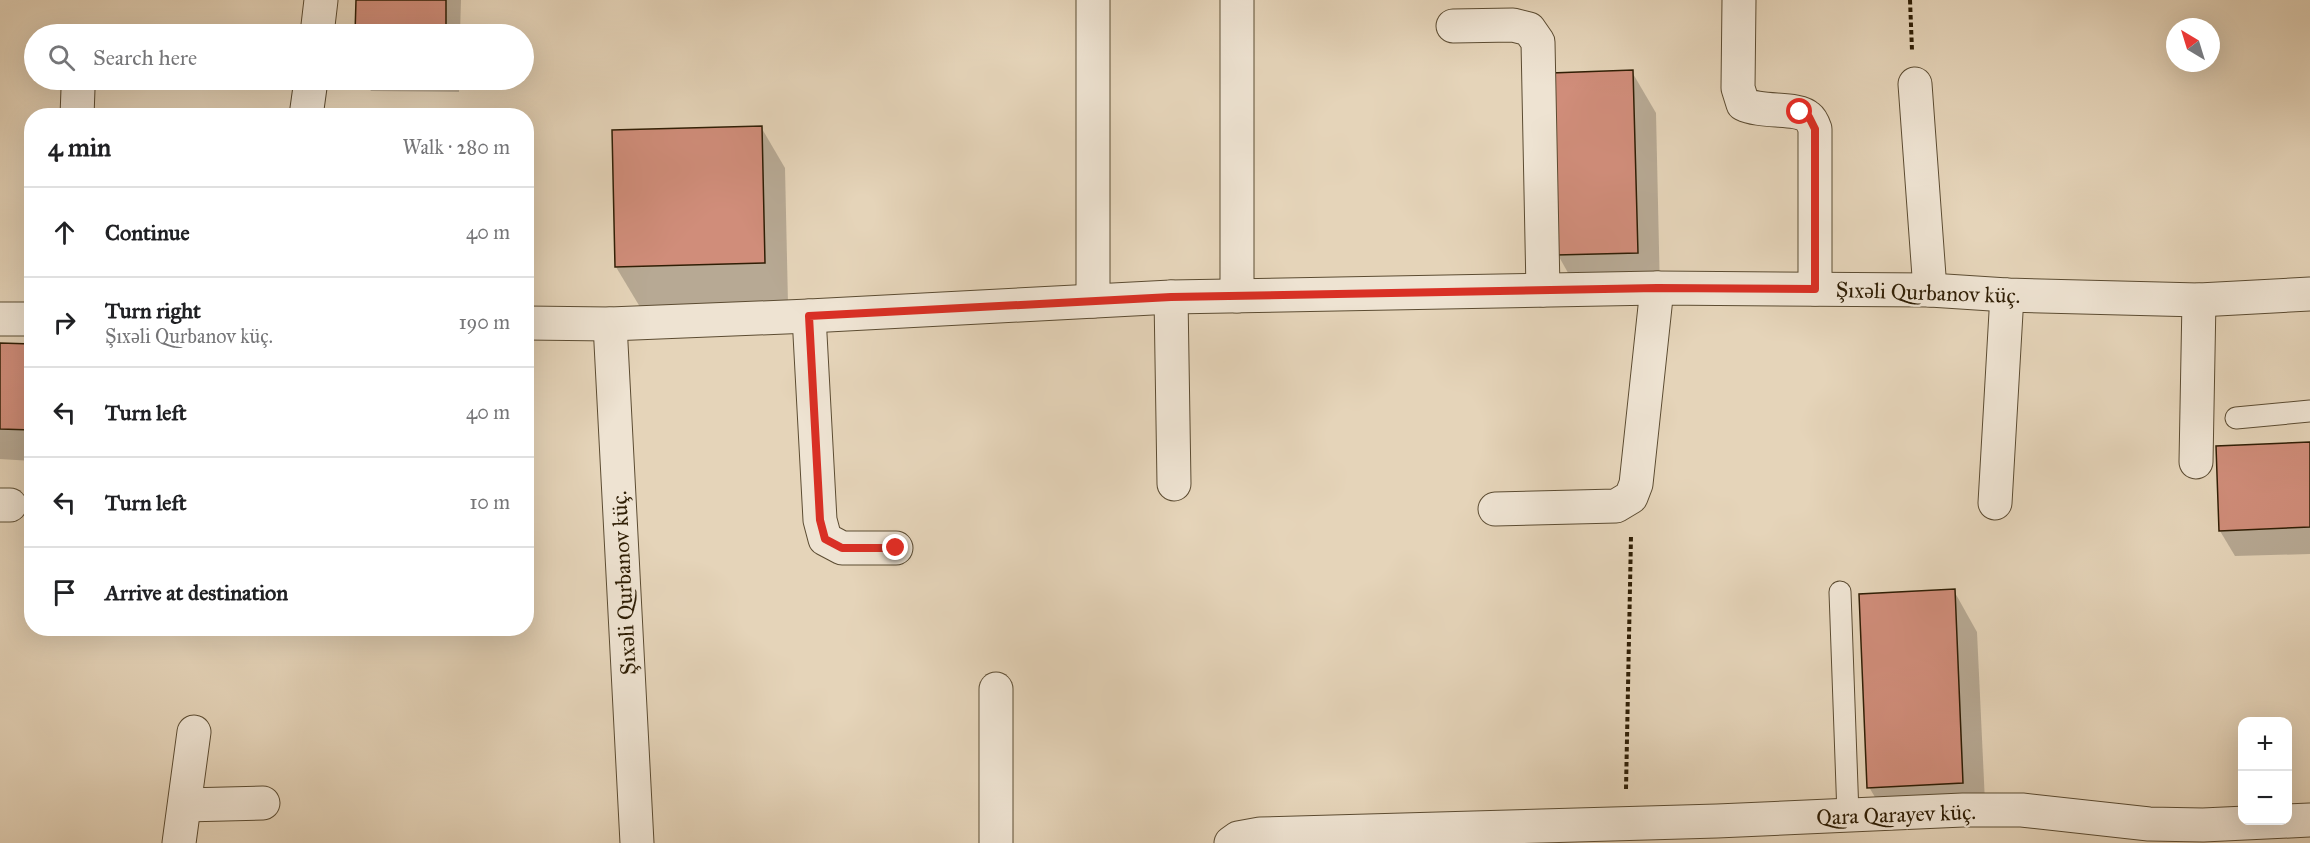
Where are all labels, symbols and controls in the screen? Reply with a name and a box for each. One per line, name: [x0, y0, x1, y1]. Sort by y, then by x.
north arrow: [2166, 18, 2220, 72]
search box: [24, 24, 534, 90]
icon: search: [45, 41, 78, 74]
text: Search here: [93, 44, 197, 71]
route start: [1786, 98, 1812, 124]
text: 4 min: [48, 131, 111, 163]
text: Walk · 280 m: [403, 135, 510, 159]
icon: ahead: [48, 216, 81, 249]
text: Continue: [105, 219, 190, 246]
text: 40 m: [466, 220, 510, 244]
street label: Şıxəli Qurbanov küç.: [1835, 276, 2021, 309]
text: Turn right: [105, 297, 201, 324]
icon: right: [48, 306, 81, 339]
text: 190 m: [459, 310, 510, 334]
text: Şıxəli Qurbanov küç.: [105, 324, 273, 348]
icon: left: [48, 396, 81, 429]
text: Turn left: [105, 399, 187, 426]
text: 40 m: [466, 400, 510, 424]
icon: left: [48, 486, 81, 519]
text: Turn left: [105, 489, 187, 516]
text: 10 m: [469, 490, 510, 514]
street label: Şıxəli Qurbanov küç.: [605, 490, 642, 676]
route end: [882, 534, 908, 560]
icon: arrive: [48, 576, 81, 609]
text: Arrive at destination: [105, 579, 288, 606]
map controls: [2238, 717, 2292, 825]
button: +: [2238, 717, 2292, 771]
button: −: [2238, 771, 2292, 825]
street label: Qara Qarayev küç.: [1816, 798, 1976, 831]

